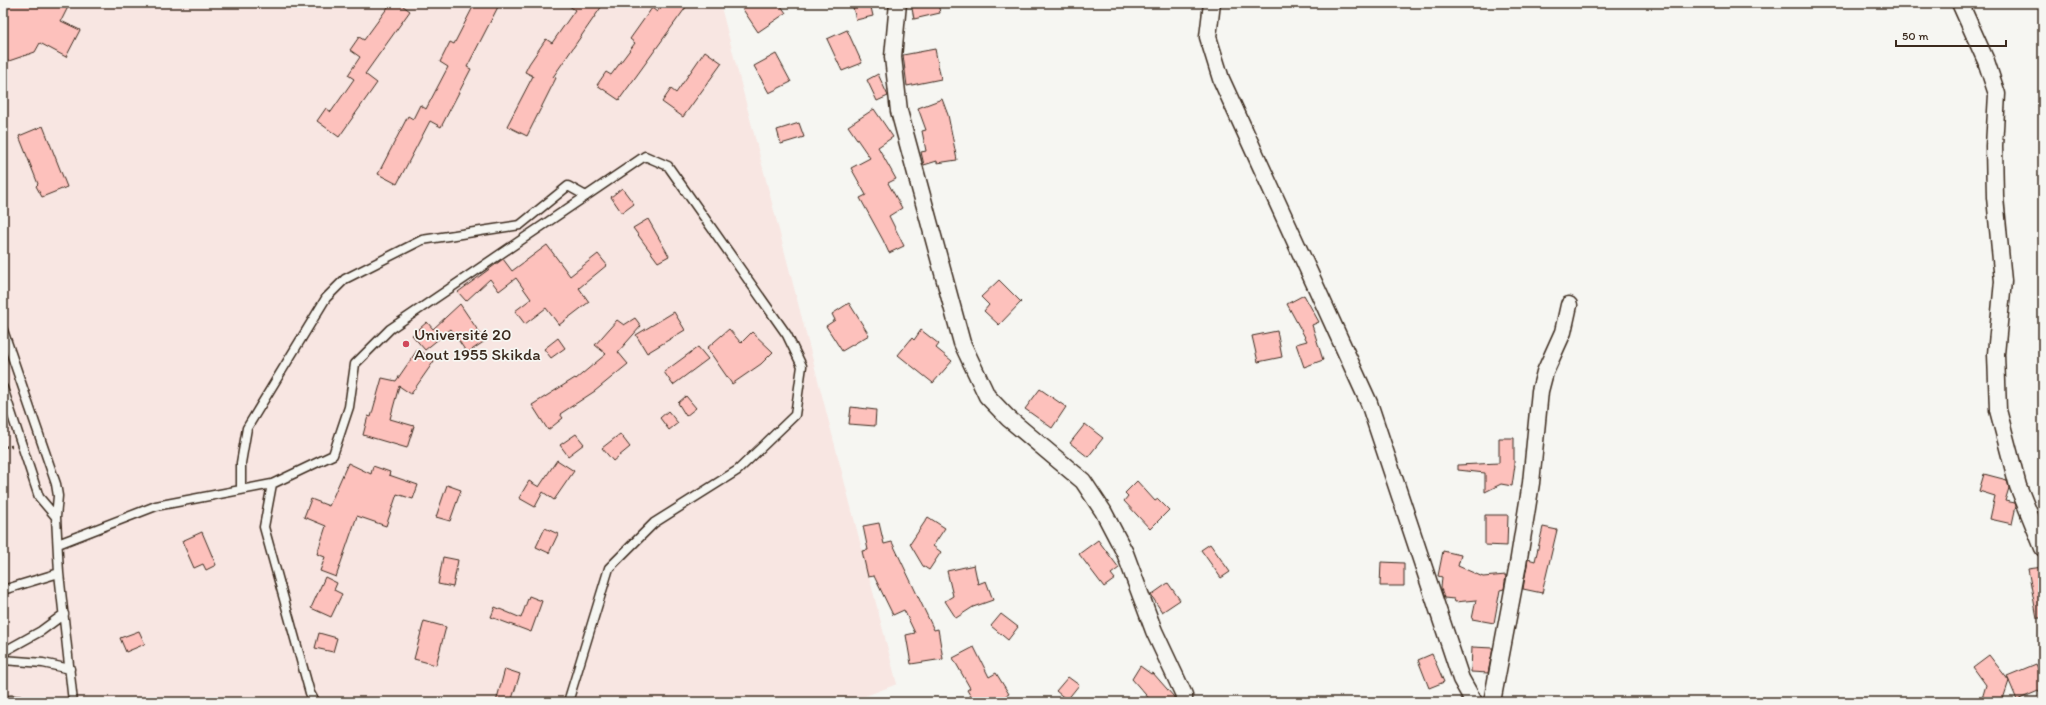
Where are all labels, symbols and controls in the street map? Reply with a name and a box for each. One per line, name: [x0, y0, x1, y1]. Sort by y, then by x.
scale bar: [1896, 22, 2006, 48]
text: 50 m: [1902, 29, 1928, 43]
place label: Université 20 Aout 1955 Skikda: [414, 324, 541, 364]
marker: Université 20 Aout 1955 Skikda: [401, 339, 411, 349]

